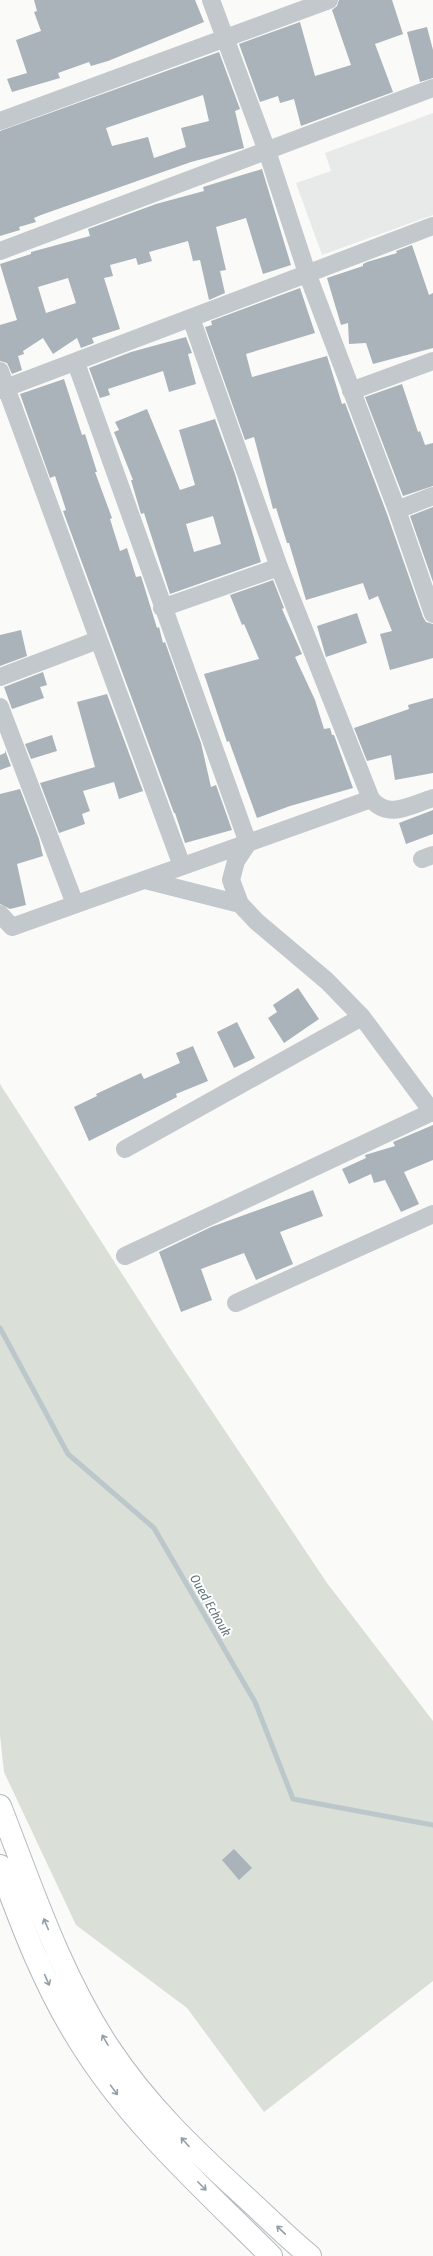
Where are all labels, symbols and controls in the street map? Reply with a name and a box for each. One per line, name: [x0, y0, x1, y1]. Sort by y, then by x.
water label: Oued Echouk: [187, 1572, 235, 1639]
one-way arrow: [42, 1919, 49, 1931]
one-way arrow: [43, 1973, 51, 1985]
one-way arrow: [100, 2034, 108, 2046]
one-way arrow: [110, 2084, 119, 2095]
one-way arrow: [181, 2136, 190, 2147]
one-way arrow: [197, 2181, 207, 2191]
one-way arrow: [276, 2225, 286, 2235]

